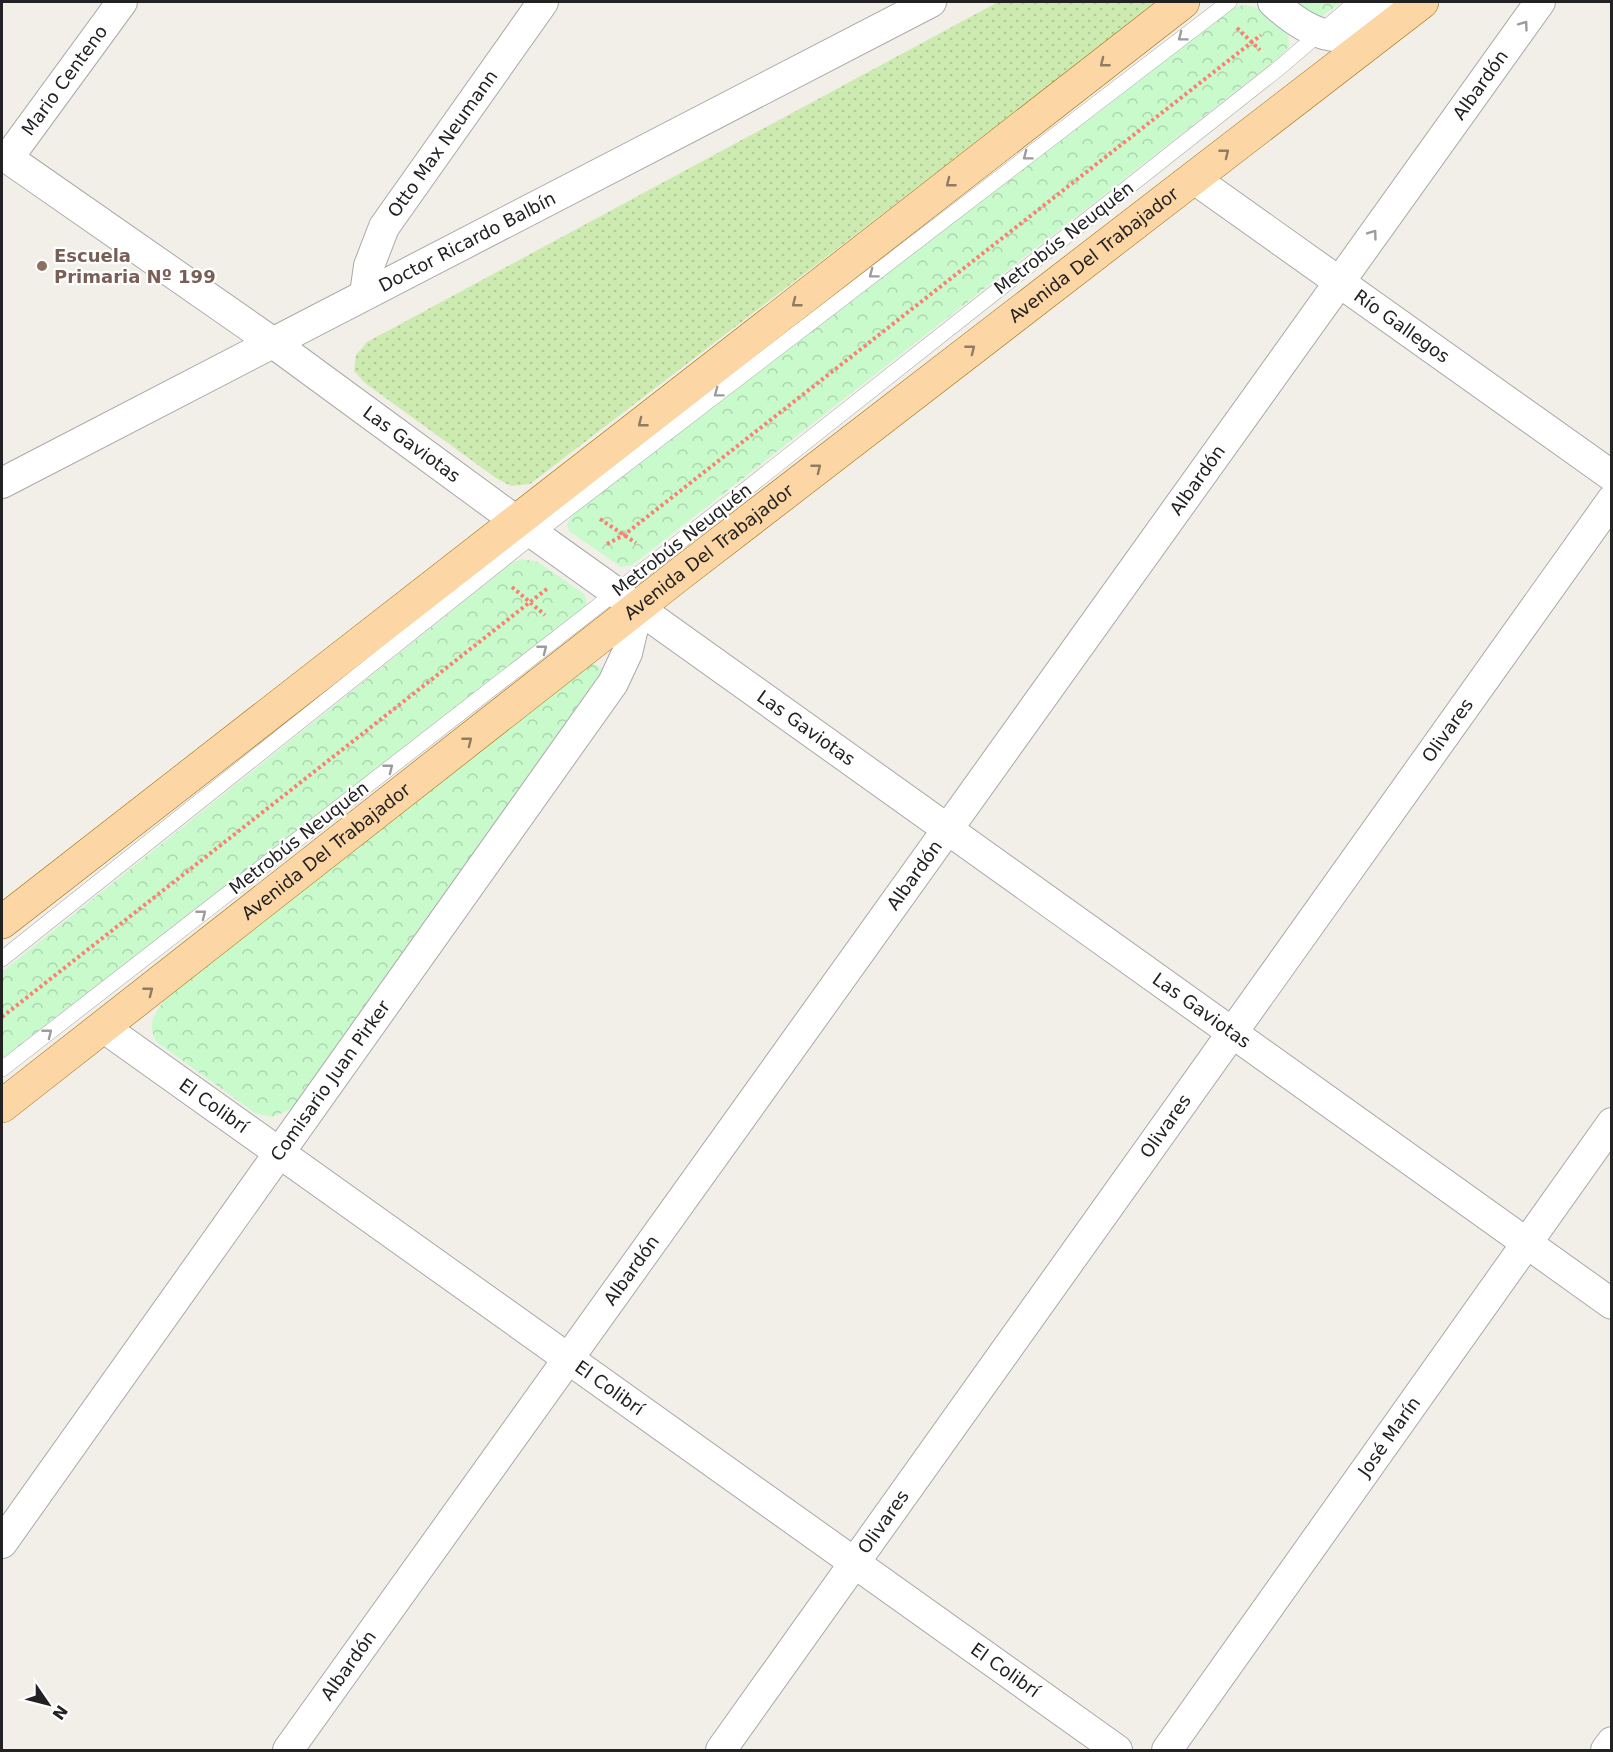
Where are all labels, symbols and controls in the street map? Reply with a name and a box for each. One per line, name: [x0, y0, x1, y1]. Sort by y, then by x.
one-way arrow: [1517, 20, 1528, 31]
street label: Mario Centeno: [17, 21, 111, 139]
one-way arrow: [1178, 30, 1189, 41]
street label: Albardón: [1448, 46, 1512, 124]
one-way arrow: [1100, 56, 1111, 67]
street label: Otto Max Neumann: [383, 66, 502, 221]
one-way arrow: [1023, 148, 1034, 159]
one-way arrow: [1218, 149, 1229, 160]
one-way arrow: [946, 176, 957, 187]
street label: Metrobús Neuquén: [990, 177, 1137, 298]
street label: Avenida Del Trabajador: [1004, 182, 1183, 327]
street label: Doctor Ricardo Balbín: [375, 187, 559, 296]
one-way arrow: [1365, 229, 1376, 240]
place label: Escuela Primaria Nº 199: [54, 245, 216, 287]
marker: Escuela Primaria Nº 199: [35, 259, 49, 273]
one-way arrow: [868, 267, 879, 278]
street label: Río Gallegos: [1350, 285, 1454, 367]
one-way arrow: [792, 295, 803, 306]
one-way arrow: [964, 346, 975, 357]
one-way arrow: [714, 386, 725, 397]
street label: Las Gaviotas: [359, 401, 464, 487]
one-way arrow: [638, 415, 649, 426]
street label: Albardón: [1165, 441, 1229, 519]
one-way arrow: [810, 465, 821, 476]
street label: Metrobús Neuquén: [608, 479, 755, 600]
street label: Avenida Del Trabajador: [620, 479, 798, 624]
one-way arrow: [536, 645, 547, 656]
street label: Las Gaviotas: [753, 686, 859, 770]
street label: Olivares: [1417, 694, 1477, 766]
one-way arrow: [461, 737, 472, 748]
one-way arrow: [382, 765, 393, 776]
street label: Metrobús Neuquén: [225, 777, 372, 898]
street label: Avenida Del Trabajador: [237, 778, 415, 924]
street label: Albardón: [882, 836, 946, 914]
one-way arrow: [195, 910, 206, 921]
street label: Las Gaviotas: [1149, 968, 1255, 1052]
one-way arrow: [142, 988, 153, 999]
street label: Comisario Juan Pirker: [266, 996, 394, 1165]
one-way arrow: [41, 1030, 52, 1041]
street label: El Colibrí: [176, 1074, 253, 1138]
street label: Olivares: [1135, 1090, 1195, 1162]
street label: Albardón: [599, 1231, 663, 1309]
street label: El Colibrí: [571, 1356, 649, 1420]
street label: José Marín: [1353, 1393, 1424, 1481]
street label: Olivares: [853, 1486, 913, 1558]
street label: Albardón: [316, 1626, 380, 1704]
street label: El Colibrí: [967, 1638, 1045, 1702]
north arrow: [18, 1674, 78, 1734]
text: N: [48, 1701, 71, 1723]

